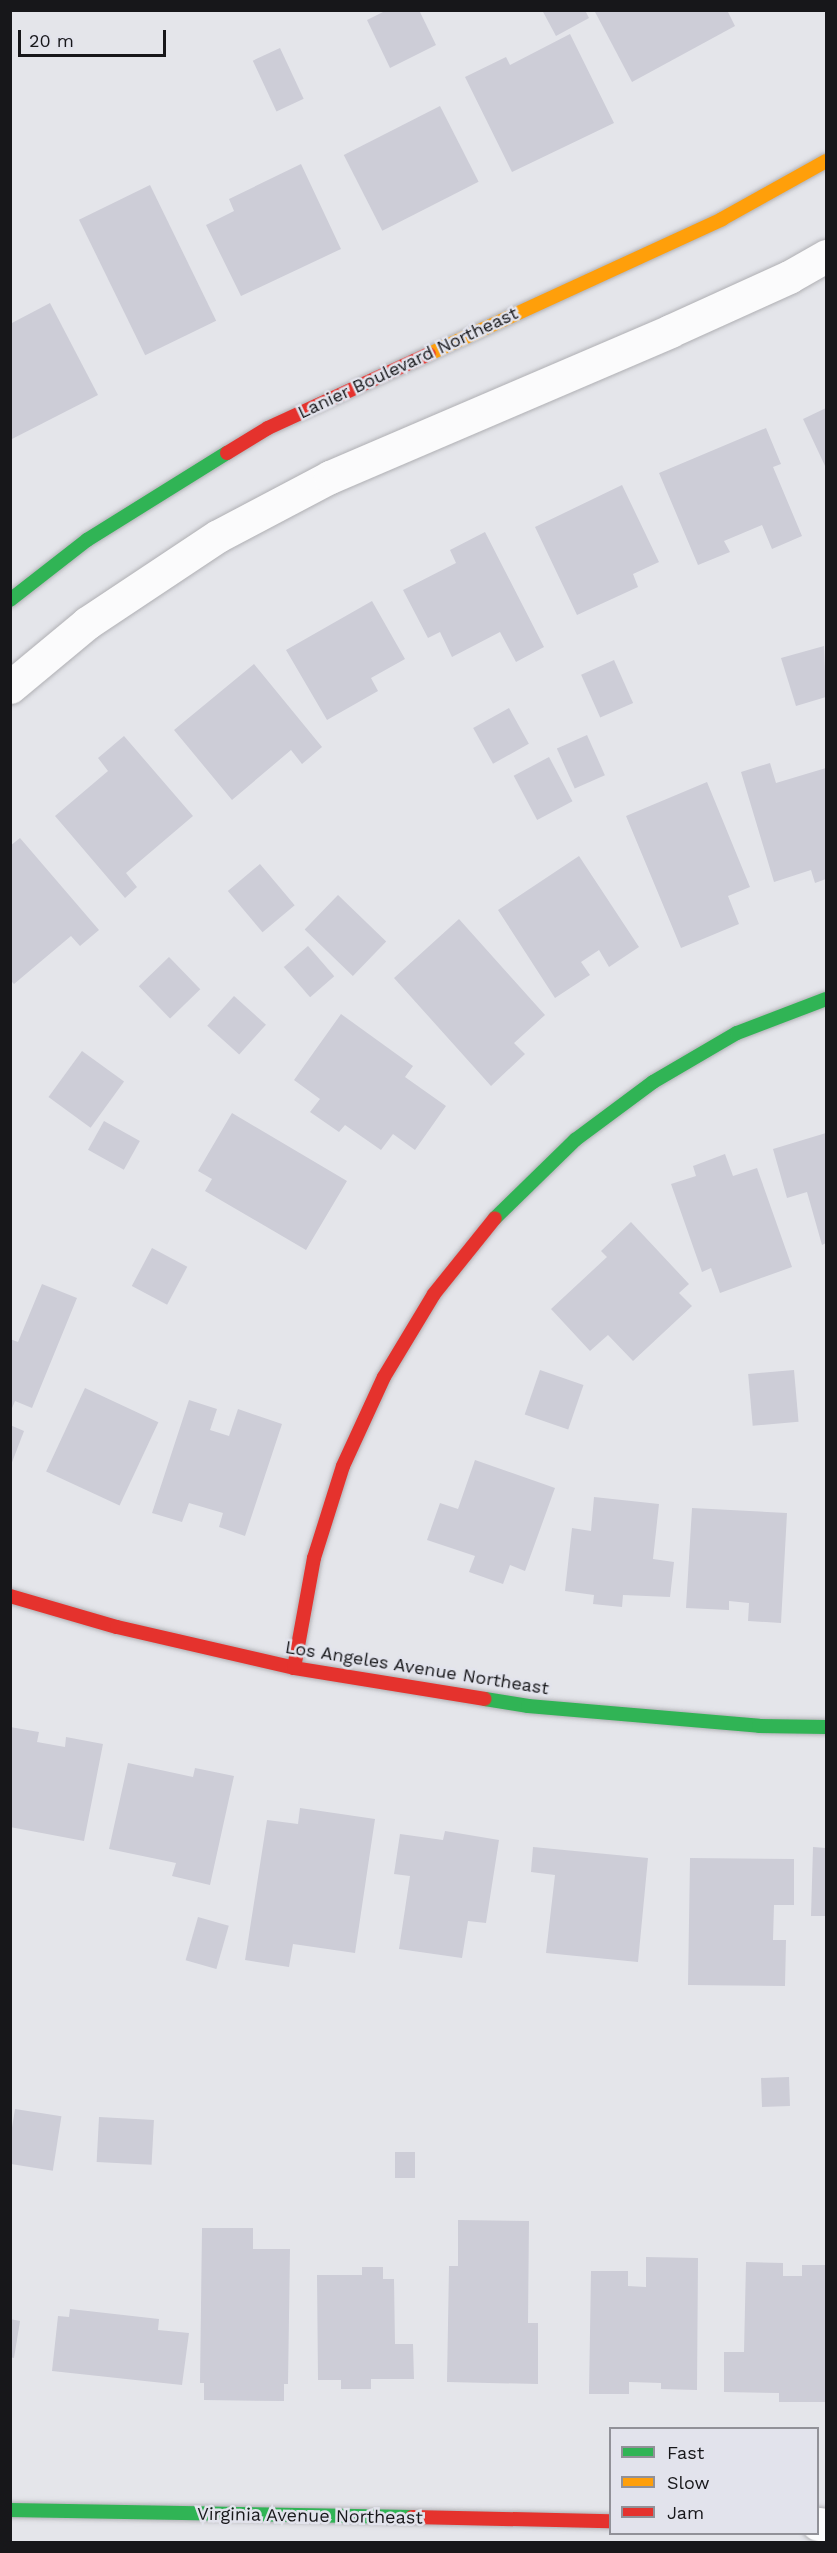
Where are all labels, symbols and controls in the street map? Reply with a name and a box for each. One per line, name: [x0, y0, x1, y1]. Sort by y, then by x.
scale bar: [21, 18, 170, 56]
text: 20 m: [29, 30, 74, 51]
street label: Lanier Boulevard Northeast: [294, 302, 522, 424]
street label: Los Angeles Avenue Northeast: [283, 1636, 551, 1700]
legend: [609, 2427, 819, 2535]
text: Fast: [667, 2442, 704, 2463]
text: Slow: [667, 2472, 710, 2493]
text: Jam: [667, 2502, 704, 2523]
street label: Virginia Avenue Northeast: [196, 2503, 424, 2529]

